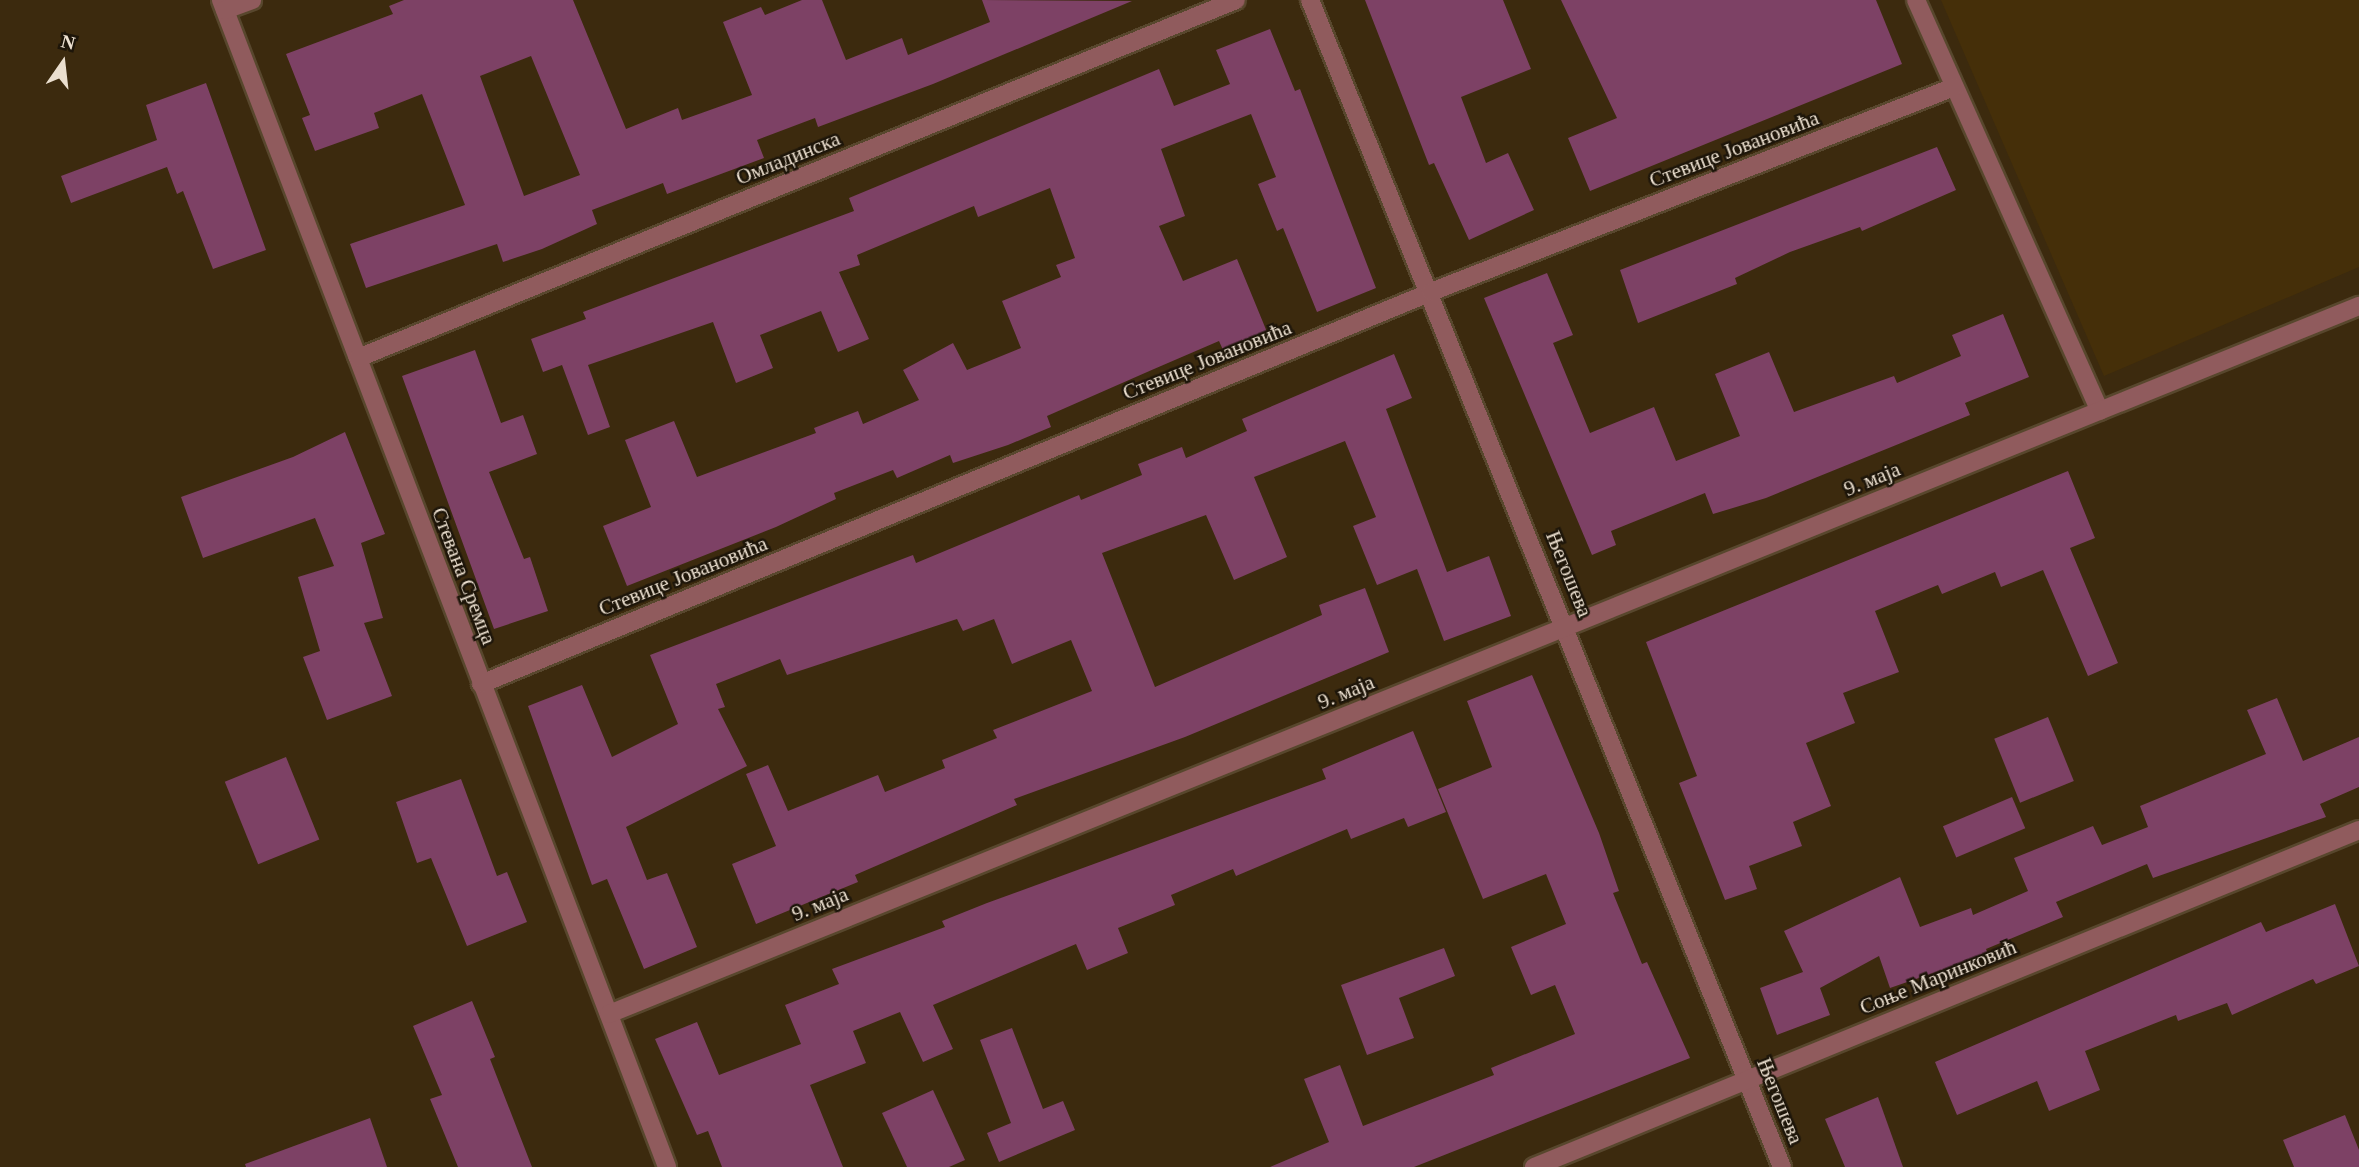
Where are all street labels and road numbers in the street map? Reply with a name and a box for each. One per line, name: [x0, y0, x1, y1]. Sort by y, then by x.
street label: Стевице Јовановића: [1646, 105, 1822, 193]
street label: Омладинска: [732, 126, 844, 190]
street label: Стевице Јовановића: [1119, 315, 1295, 405]
street label: 9. маја: [1840, 456, 1904, 502]
street label: Стевана Сремца: [426, 504, 502, 648]
street label: Његошева: [1540, 527, 1598, 621]
street label: Стевице Јовановића: [595, 531, 771, 621]
street label: 9. маја: [1314, 669, 1378, 715]
street label: 9. маја: [788, 881, 852, 927]
street label: Соње Маринковић: [1856, 934, 2020, 1020]
street label: Његошева: [1751, 1054, 1809, 1148]

